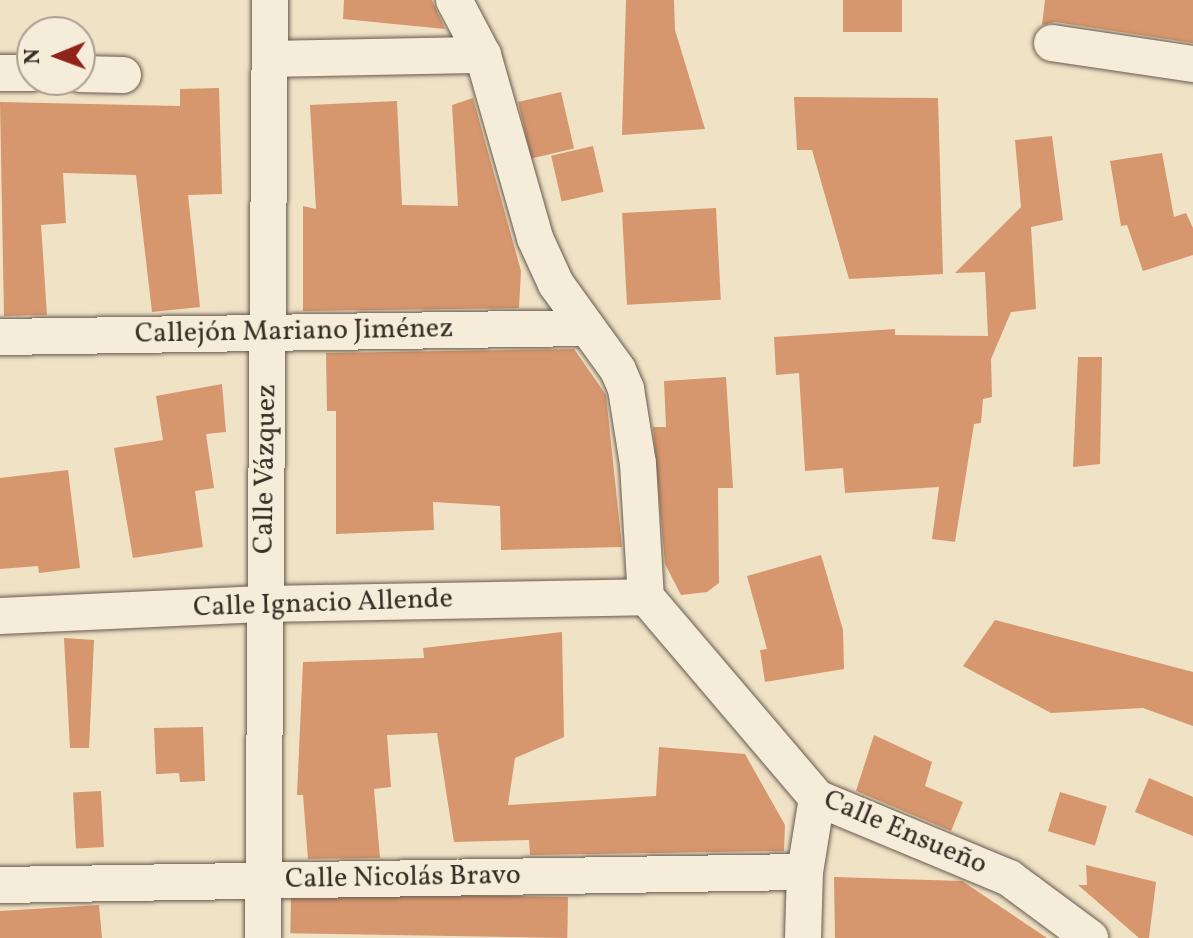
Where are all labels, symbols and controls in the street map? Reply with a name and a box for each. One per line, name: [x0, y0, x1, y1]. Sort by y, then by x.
north arrow: [16, 16, 96, 96]
text: N: [18, 48, 49, 65]
street label: Callejón Mariano Jiménez: [135, 312, 453, 352]
street label: Calle Vázquez: [248, 383, 284, 555]
street label: Calle Ignacio Allende: [193, 583, 453, 625]
street label: Calle Ensueño: [818, 784, 992, 882]
street label: Calle Nicolás Bravo: [285, 859, 521, 897]

